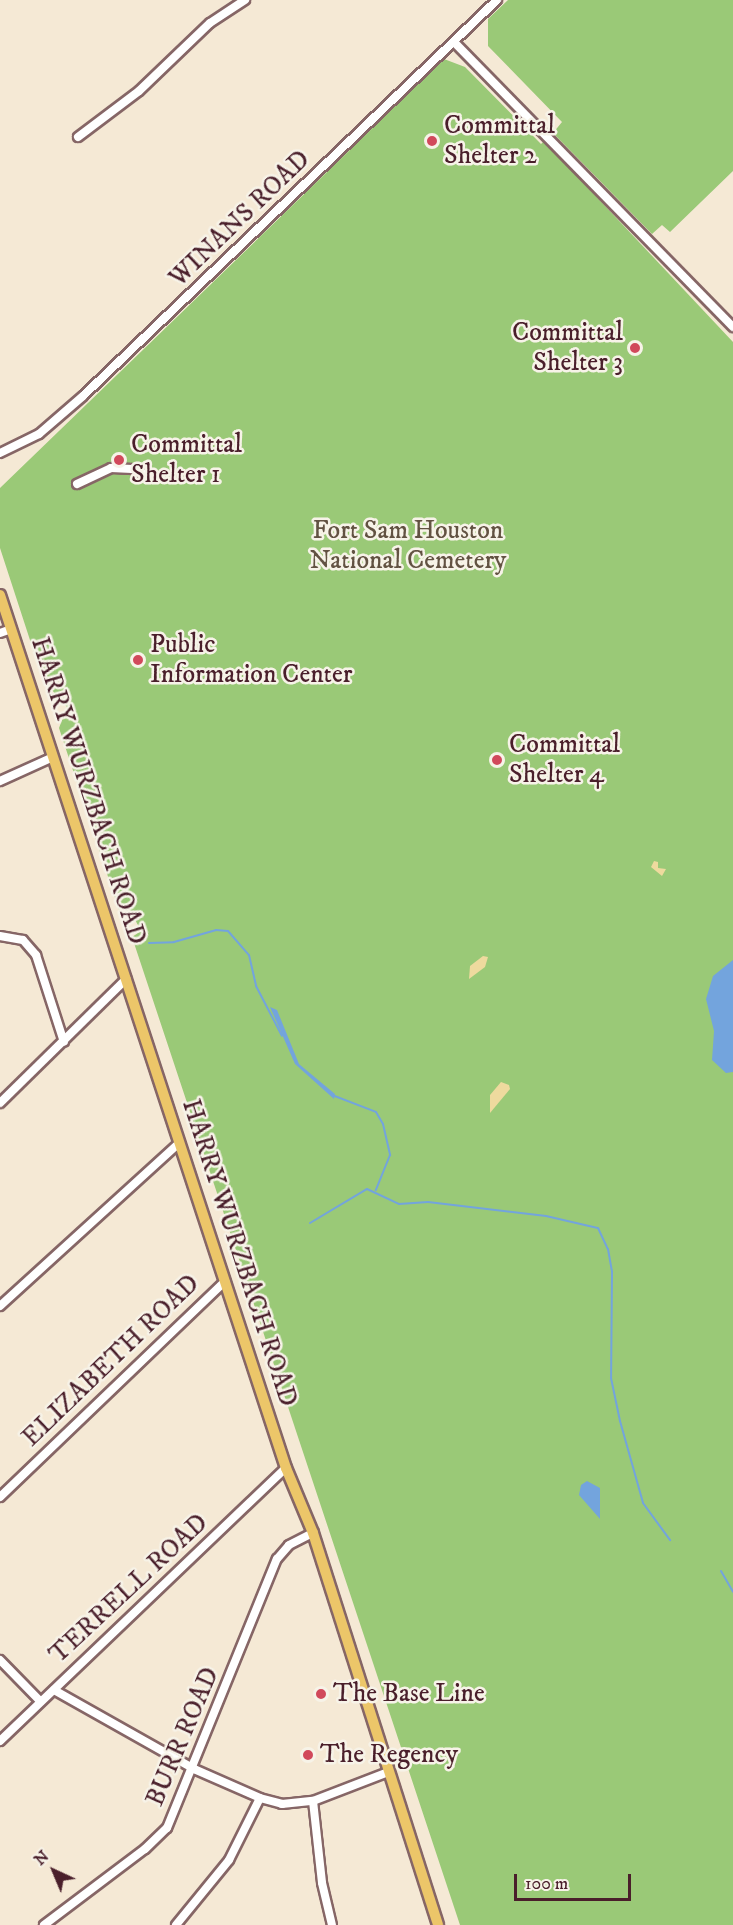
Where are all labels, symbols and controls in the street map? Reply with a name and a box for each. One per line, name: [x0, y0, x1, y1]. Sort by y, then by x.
place label: Committal Shelter 2: [444, 110, 555, 172]
marker: Committal Shelter 2: [425, 134, 439, 148]
street label: WINANS ROAD: [163, 144, 317, 294]
place label: Committal Shelter 3: [512, 317, 623, 378]
marker: Committal Shelter 3: [628, 341, 642, 355]
place label: Committal Shelter 1: [131, 429, 242, 490]
marker: Committal Shelter 1: [112, 453, 126, 467]
park label: Fort Sam Houston National Cemetery: [310, 515, 506, 576]
place label: Public Information Center: [150, 629, 352, 690]
street label: HARRY WURZBACH ROAD: [24, 633, 152, 949]
marker: Public Information Center: [131, 653, 145, 667]
place label: Committal Shelter 4: [509, 729, 620, 790]
marker: Committal Shelter 4: [490, 753, 504, 767]
street label: HARRY WURZBACH ROAD: [175, 1095, 303, 1411]
street label: ELIZABETH ROAD: [16, 1268, 206, 1454]
street label: TERRELL ROAD: [43, 1508, 215, 1670]
street label: BURR ROAD: [140, 1663, 226, 1811]
place label: The Base Line: [333, 1678, 485, 1710]
marker: The Base Line: [314, 1687, 328, 1701]
place label: The Regency: [320, 1739, 458, 1771]
marker: The Regency: [301, 1748, 315, 1762]
north arrow: [24, 1841, 84, 1901]
text: N: [30, 1846, 53, 1870]
scale bar: [517, 1862, 634, 1900]
text: 100 m: [525, 1873, 568, 1895]

